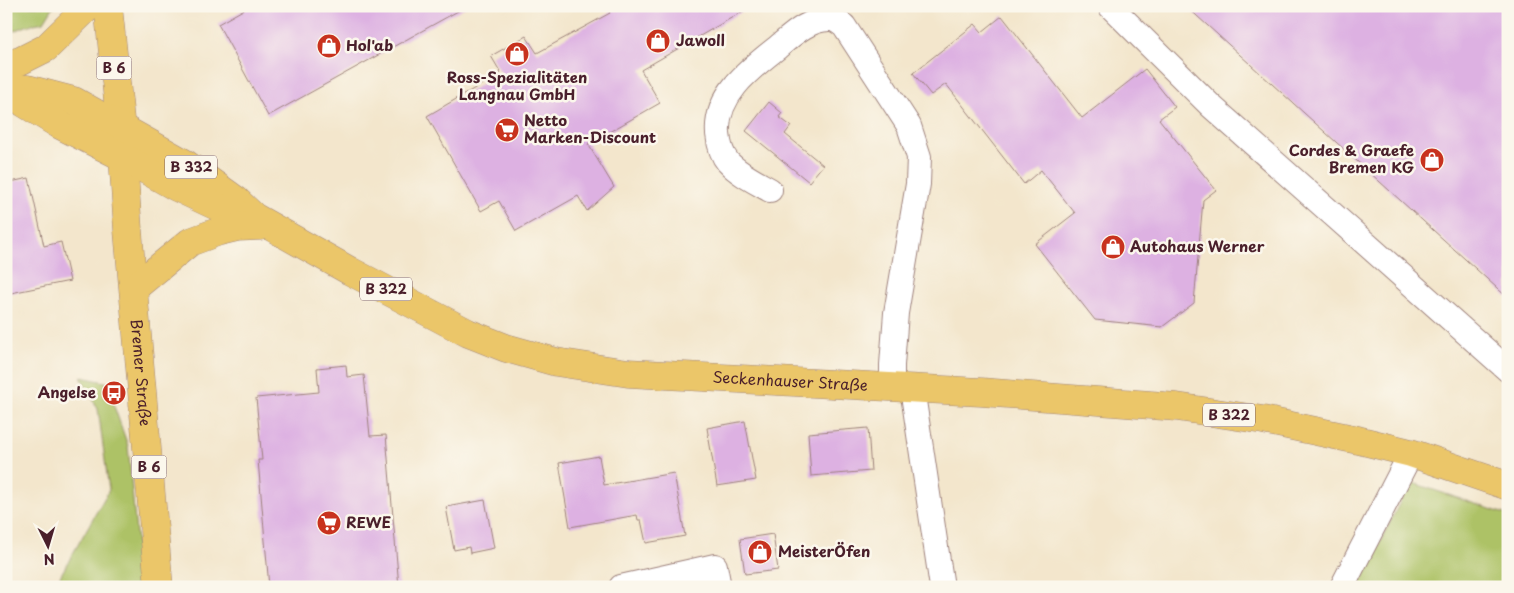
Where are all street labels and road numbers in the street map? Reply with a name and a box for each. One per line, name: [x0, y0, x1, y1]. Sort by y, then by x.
road number: B 6: [96, 56, 132, 80]
road number: B 332: [165, 156, 217, 178]
road number: B 322: [360, 278, 412, 300]
street label: Bremer Straße: [126, 318, 158, 427]
street label: Seckenhauser Straße: [712, 365, 869, 396]
road number: B 322: [1203, 404, 1255, 426]
road number: B 6: [132, 456, 166, 478]

